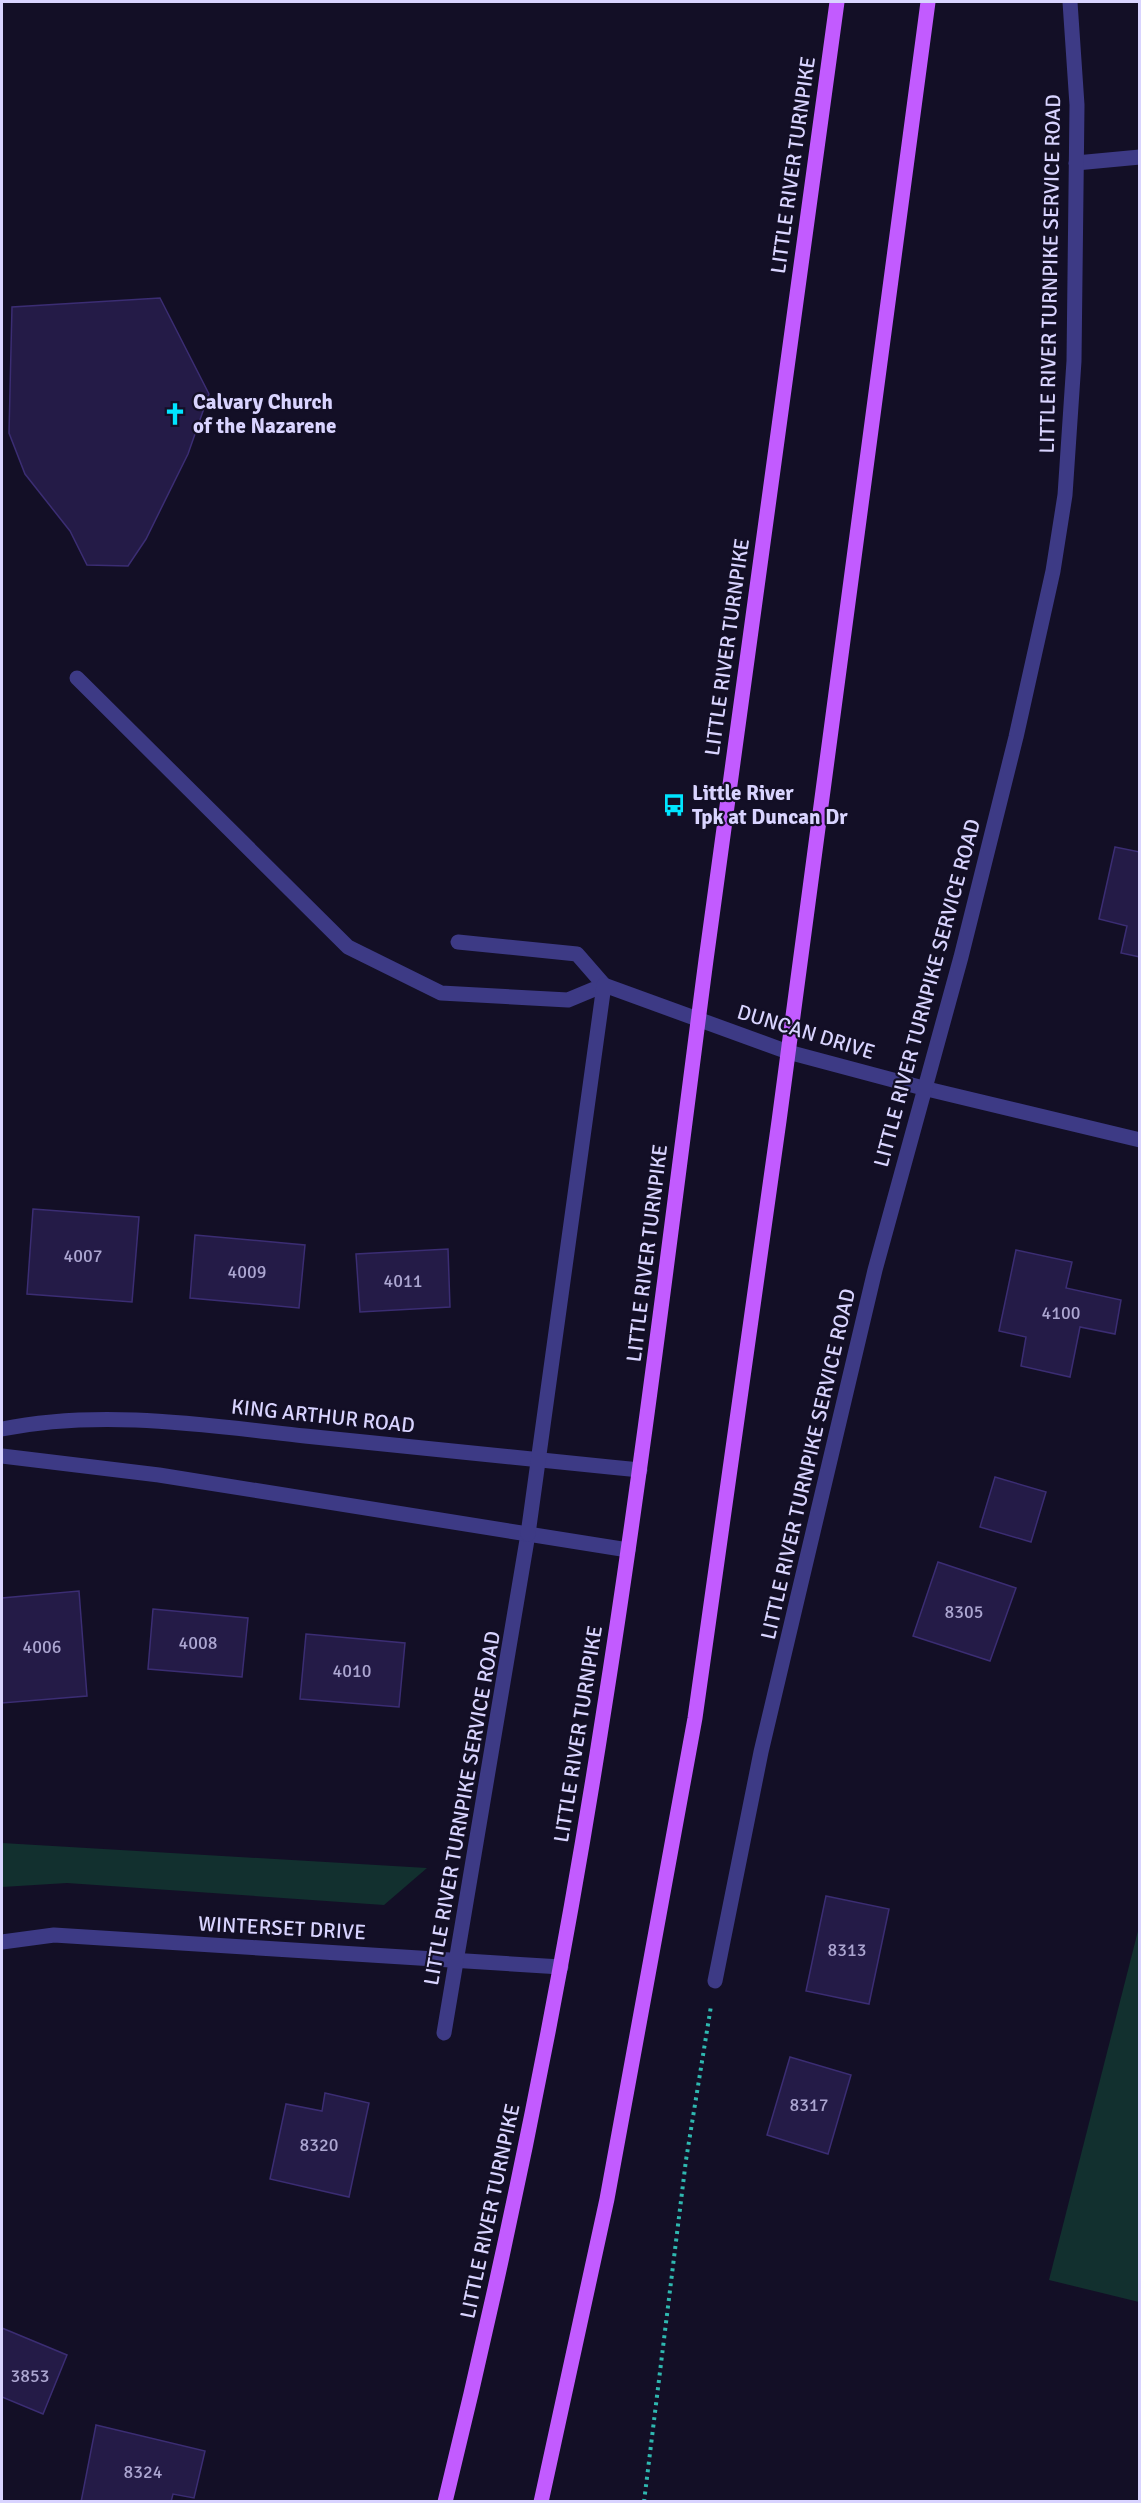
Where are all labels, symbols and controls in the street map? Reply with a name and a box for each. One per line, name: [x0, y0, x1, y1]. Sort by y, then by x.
street label: LITTLE RIVER TURNPIKE: [765, 55, 821, 275]
street label: LITTLE RIVER TURNPIKE SERVICE ROAD: [1034, 94, 1066, 454]
place label: Calvary Church of the Nazarene: [193, 389, 336, 439]
church icon: Calvary Church of the Nazarene: [162, 401, 188, 427]
street label: LITTLE RIVER TURNPIKE: [699, 537, 755, 757]
place label: Little River Tpk at Duncan Dr: [692, 780, 848, 830]
bus stop icon: Little River Tpk at Duncan Dr: [661, 792, 687, 818]
street label: LITTLE RIVER TURNPIKE SERVICE ROAD: [868, 816, 986, 1170]
street label: DUNCAN DRIVE: [734, 999, 878, 1065]
street label: LITTLE RIVER TURNPIKE: [621, 1143, 673, 1363]
house number: 4007: [64, 1245, 102, 1267]
house number: 4009: [228, 1261, 266, 1283]
house number: 4011: [384, 1270, 422, 1292]
street label: LITTLE RIVER TURNPIKE SERVICE ROAD: [755, 1286, 861, 1642]
house number: 4100: [1042, 1302, 1080, 1324]
street label: KING ARTHUR ROAD: [230, 1393, 416, 1439]
house number: 8305: [945, 1601, 983, 1623]
street label: LITTLE RIVER TURNPIKE: [548, 1624, 608, 1844]
street label: LITTLE RIVER TURNPIKE SERVICE ROAD: [418, 1629, 506, 1987]
house number: 4008: [179, 1632, 217, 1654]
house number: 4006: [23, 1636, 61, 1658]
house number: 4010: [333, 1660, 371, 1682]
street label: WINTERSET DRIVE: [197, 1911, 367, 1945]
house number: 8313: [828, 1939, 866, 1961]
house number: 8317: [790, 2094, 828, 2116]
street label: LITTLE RIVER TURNPIKE: [454, 2101, 526, 2321]
house number: 8320: [300, 2134, 338, 2156]
house number: 3853: [11, 2365, 49, 2387]
house number: 8324: [124, 2461, 163, 2483]

